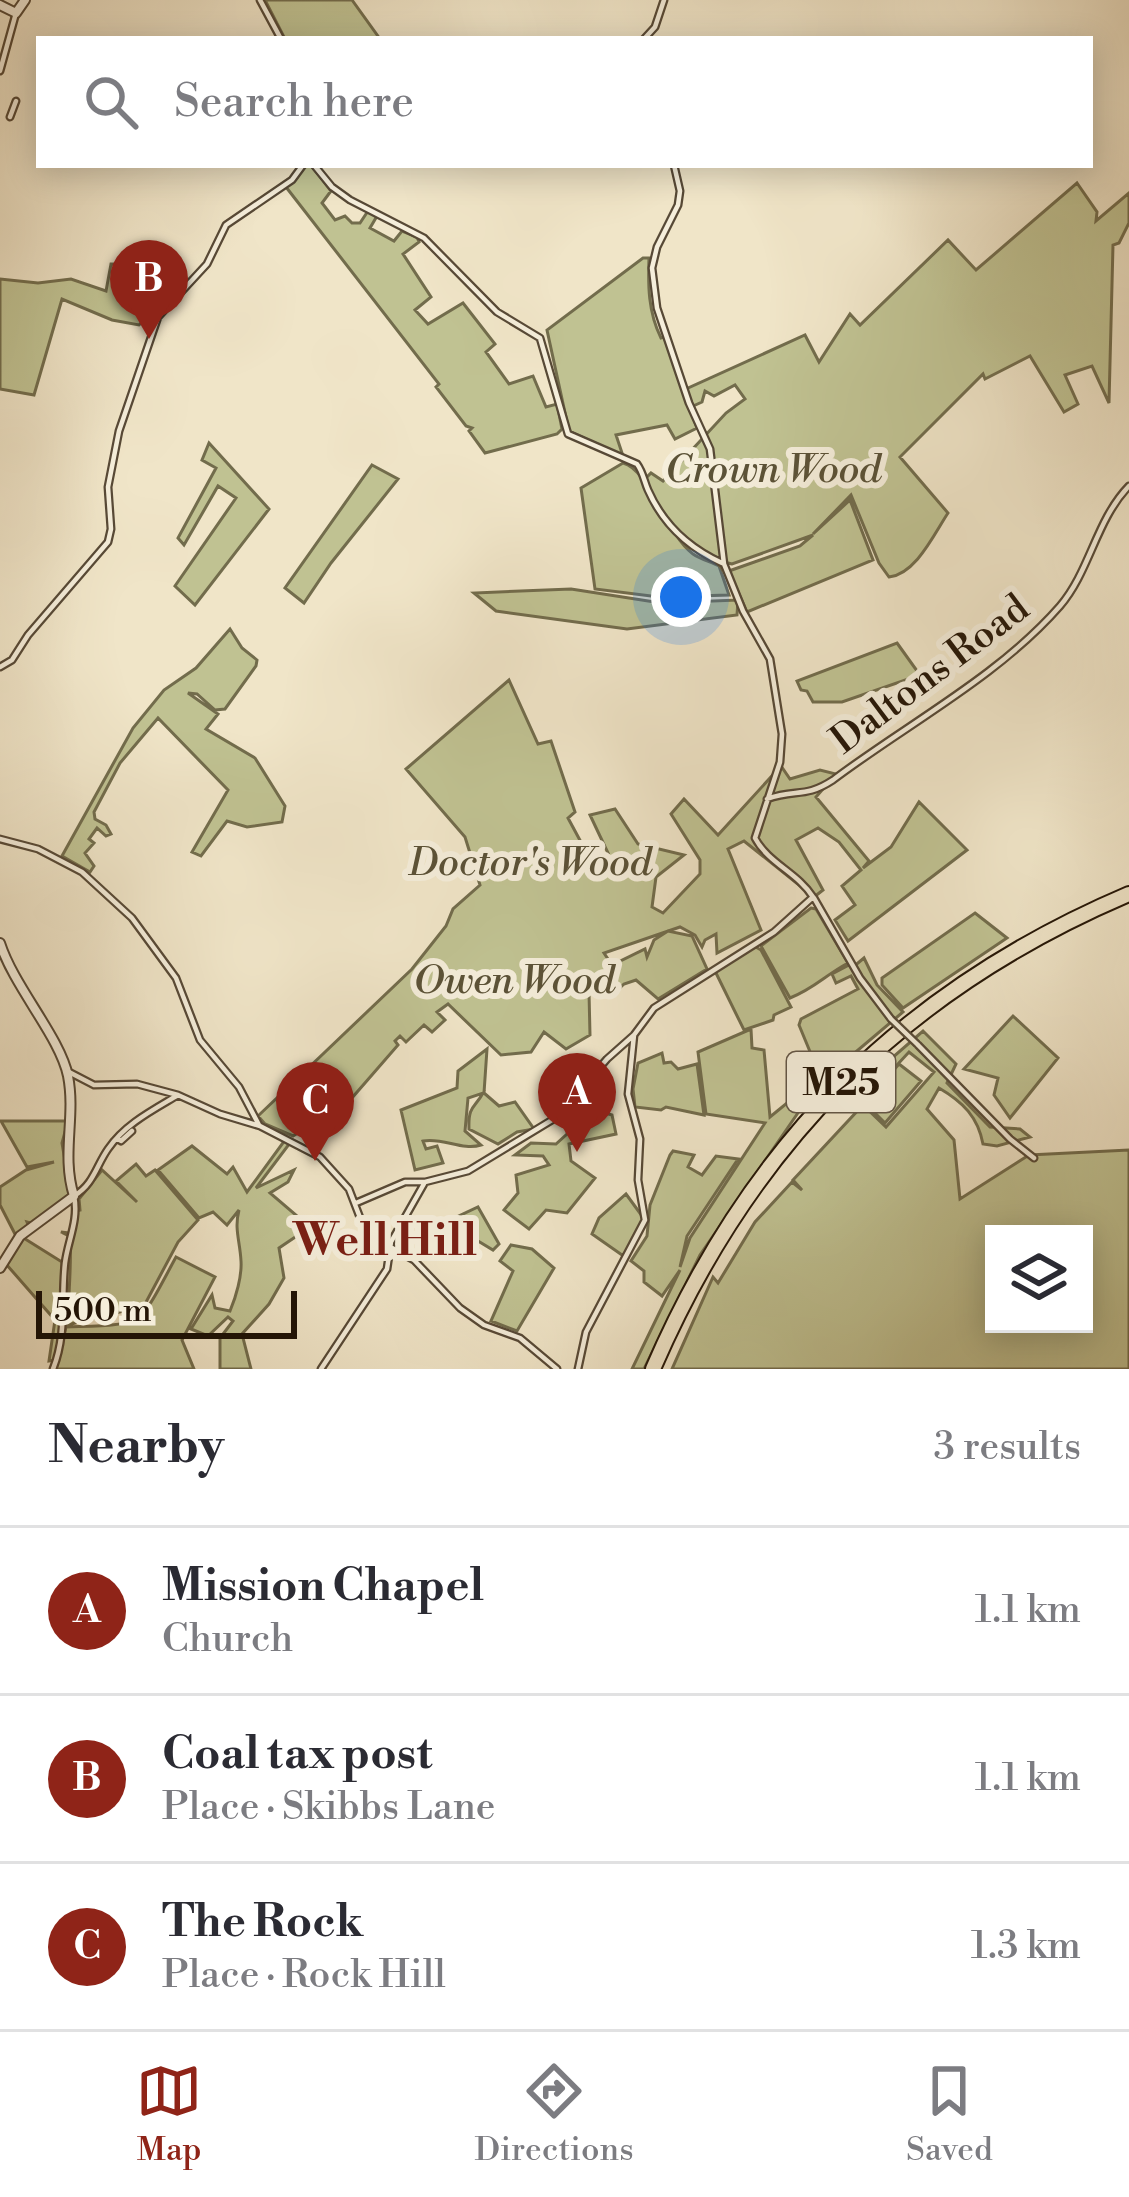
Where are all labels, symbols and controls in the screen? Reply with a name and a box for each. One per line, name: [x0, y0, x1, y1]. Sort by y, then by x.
search box: [36, 36, 1093, 168]
icon: search: [78, 69, 144, 135]
text: Search here: [174, 74, 414, 131]
pin: B: [110, 240, 188, 339]
park label: Crown Wood: [665, 446, 883, 495]
your location: [651, 567, 711, 627]
street label: Daltons Road: [822, 585, 1039, 765]
park label: Doctor's Wood: [408, 839, 654, 888]
park label: Owen Wood: [413, 957, 617, 1006]
road number: M25: [787, 1052, 895, 1112]
pin: A: [538, 1053, 616, 1152]
pin: C: [276, 1062, 354, 1161]
district label: Well Hill: [292, 1213, 477, 1270]
map controls: [985, 1225, 1093, 1333]
button: layers: [985, 1225, 1093, 1333]
scale bar: [36, 1285, 297, 1338]
text: 500 m: [54, 1291, 152, 1332]
text: Nearby: [48, 1415, 224, 1479]
text: 3 results: [933, 1423, 1081, 1472]
text: Mission Chapel: [162, 1558, 484, 1615]
text: A: [73, 1586, 101, 1635]
text: 1.1 km: [975, 1586, 1081, 1635]
text: Church: [162, 1615, 293, 1664]
text: Coal tax post: [162, 1726, 432, 1783]
text: B: [72, 1754, 102, 1803]
text: 1.1 km: [975, 1754, 1081, 1803]
text: Place · Skibbs Lane: [162, 1783, 496, 1832]
text: The Rock: [162, 1894, 363, 1951]
text: C: [73, 1922, 101, 1971]
text: 1.3 km: [971, 1922, 1081, 1971]
text: Place · Rock Hill: [162, 1951, 446, 2000]
tab: Map: [136, 2058, 202, 2171]
tab: Directions: [475, 2058, 634, 2171]
tab: Saved: [906, 2058, 993, 2171]

